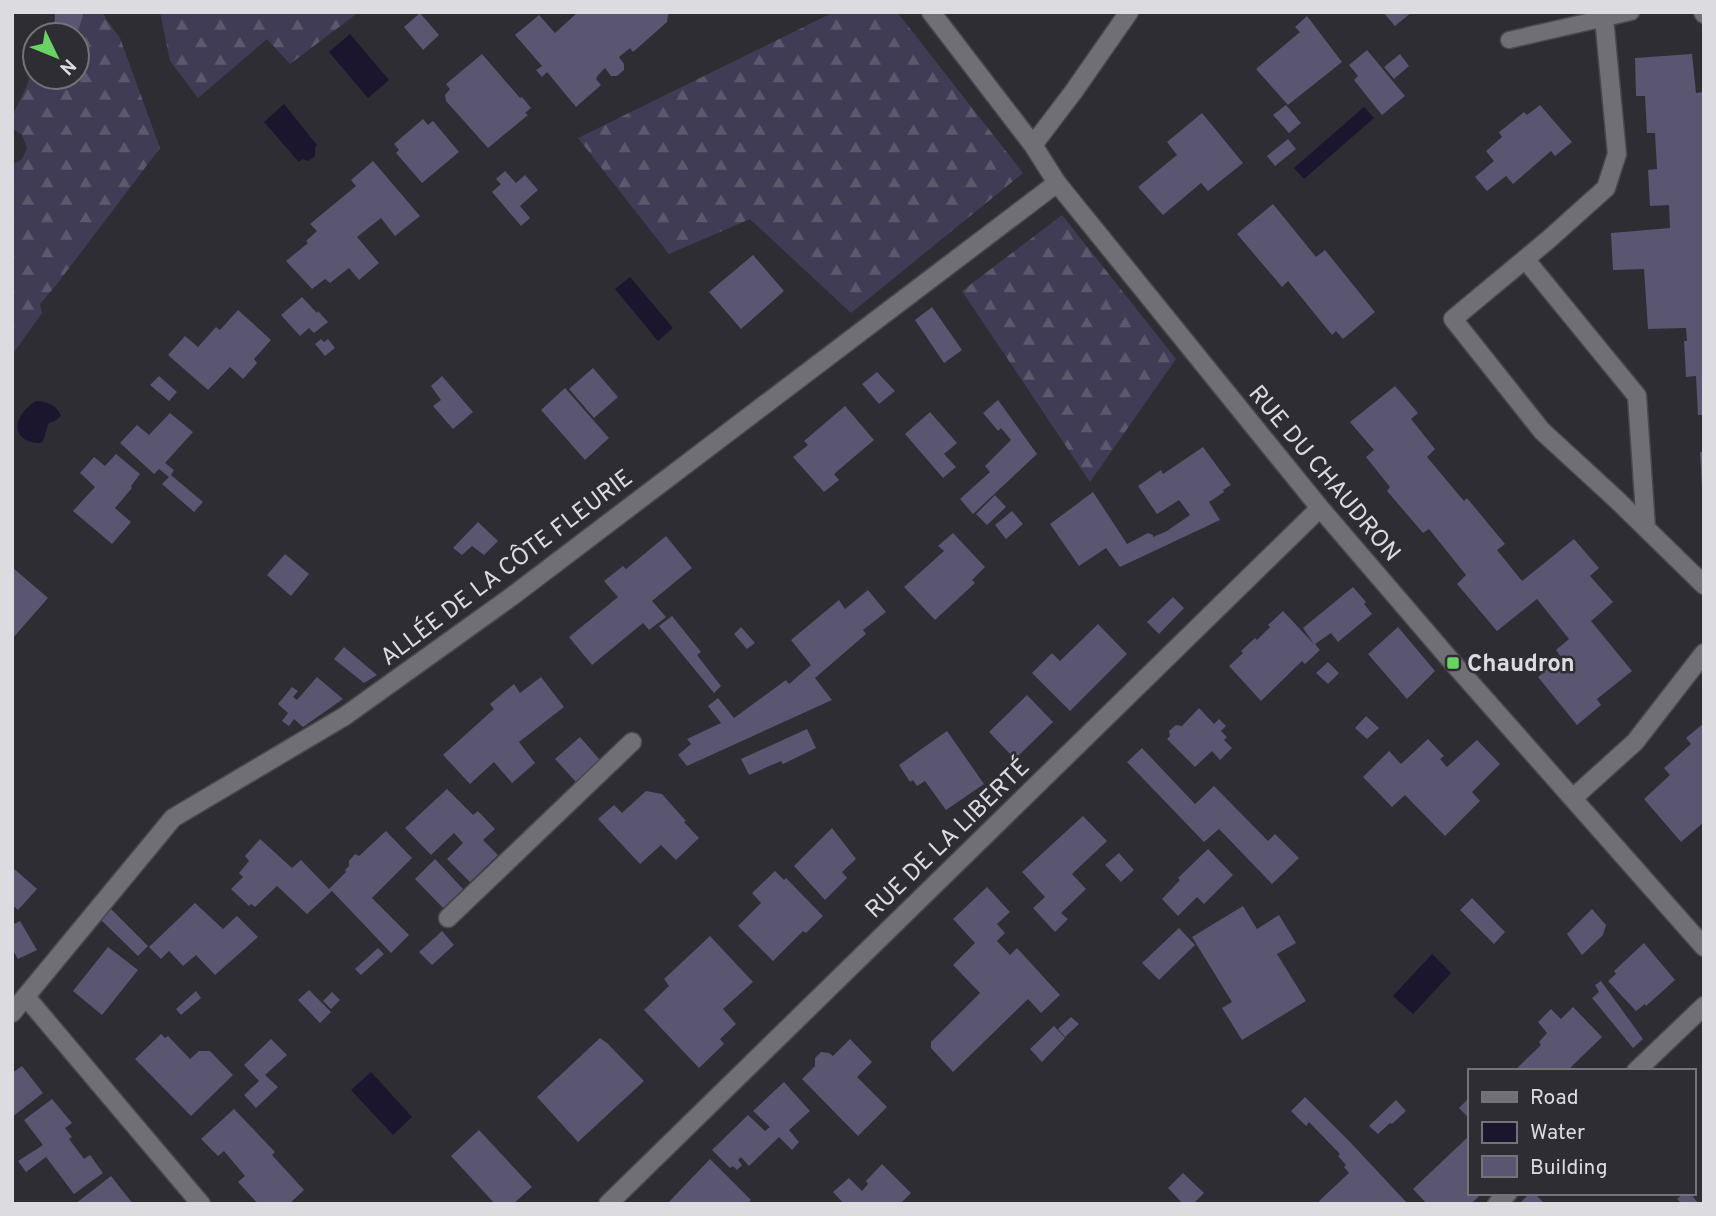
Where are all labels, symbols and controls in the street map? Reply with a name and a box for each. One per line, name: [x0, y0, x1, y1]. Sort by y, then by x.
north arrow: [21, 21, 91, 91]
text: N: [54, 53, 80, 79]
street label: RUE DU CHAUDRON: [1241, 380, 1406, 569]
street label: ALLÉE DE LA CÔTE FLEURIE: [374, 462, 639, 673]
place label: Chaudron: [1467, 650, 1575, 680]
marker: Chaudron: [1445, 655, 1461, 671]
street label: RUE DE LA LIBERTÉ: [858, 752, 1037, 926]
legend: [1468, 1069, 1695, 1195]
text: Road: [1530, 1085, 1579, 1112]
text: Water: [1530, 1120, 1585, 1147]
text: Building: [1530, 1155, 1608, 1182]

